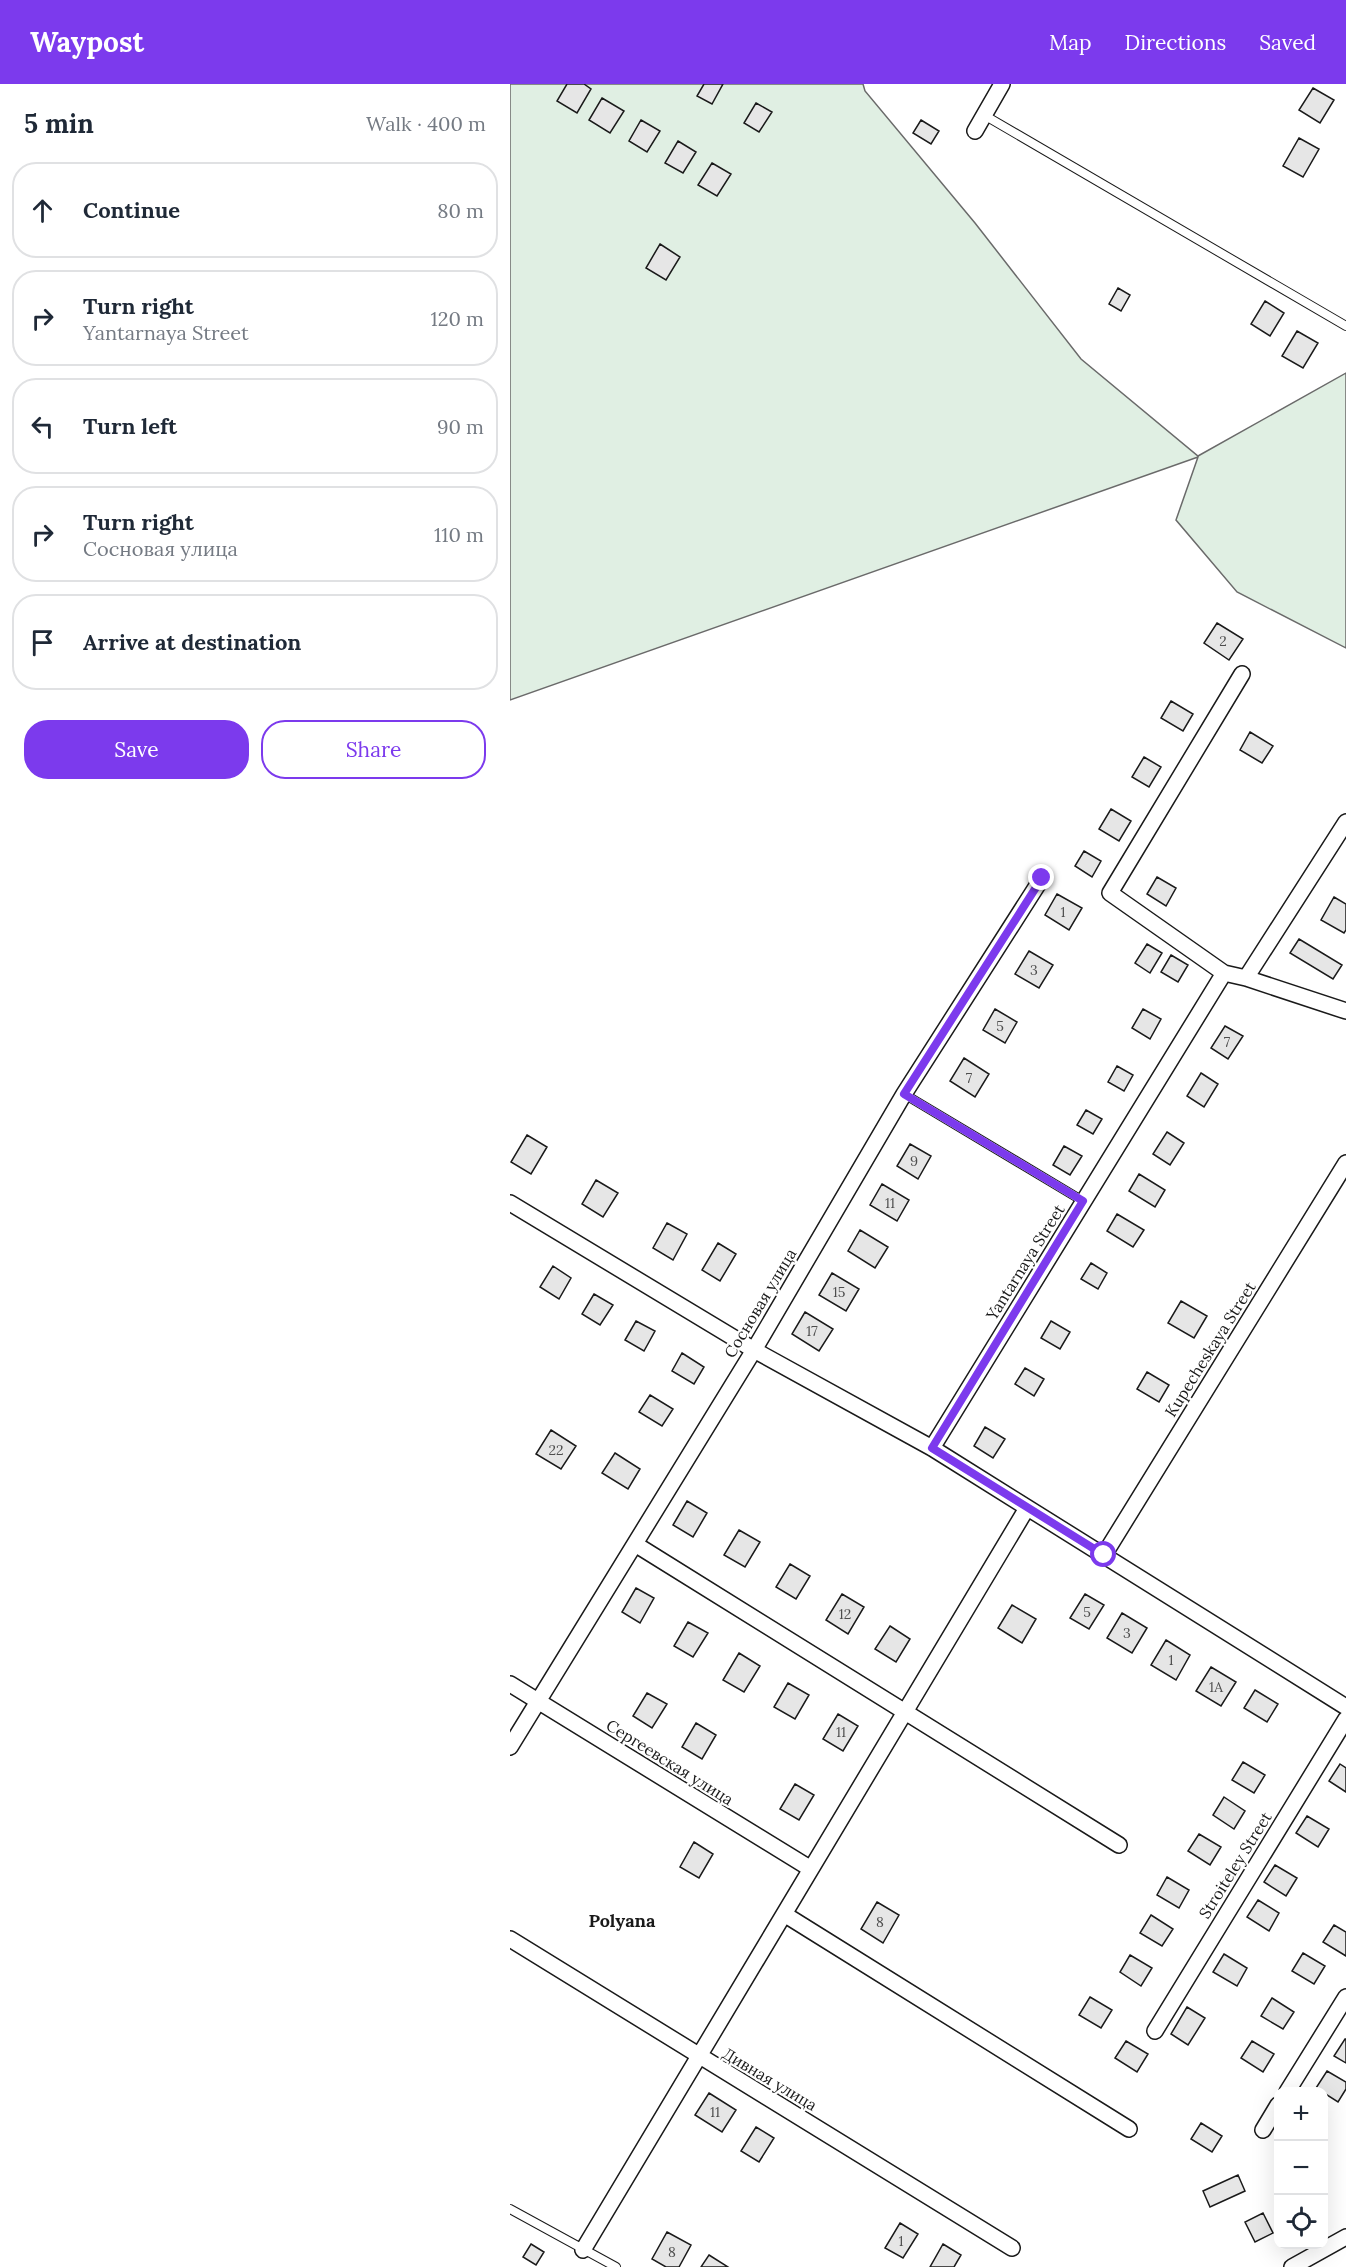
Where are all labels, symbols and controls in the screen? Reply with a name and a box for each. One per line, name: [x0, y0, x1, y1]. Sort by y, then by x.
text: Waypost: [30, 24, 144, 60]
text: Map: [1049, 29, 1092, 56]
text: Directions: [1125, 29, 1226, 56]
text: Saved: [1259, 29, 1316, 56]
text: 5 min: [24, 107, 94, 140]
text: Walk · 400 m: [366, 111, 486, 136]
icon: ahead: [26, 194, 59, 227]
text: Continue: [83, 196, 180, 224]
text: 80 m: [437, 198, 484, 223]
text: Turn right: [83, 292, 194, 320]
icon: right: [26, 302, 59, 335]
text: 120 m: [430, 306, 484, 331]
text: Yantarnaya Street: [83, 320, 249, 345]
icon: left: [26, 410, 59, 443]
text: Turn left: [83, 412, 177, 440]
text: 90 m: [437, 414, 484, 439]
text: Turn right: [83, 508, 194, 536]
icon: right: [26, 518, 59, 551]
text: 110 m: [434, 522, 484, 547]
text: Сосновая улица: [83, 536, 238, 561]
icon: arrive: [26, 626, 59, 659]
text: Arrive at destination: [83, 628, 301, 656]
house number: 2: [1219, 632, 1227, 650]
button: Save: [24, 720, 249, 779]
button: Share: [261, 720, 486, 779]
route end: [1028, 864, 1054, 890]
house number: 1: [1060, 903, 1066, 921]
house number: 3: [1030, 961, 1038, 979]
house number: 5: [996, 1017, 1004, 1035]
house number: 7: [1224, 1033, 1231, 1051]
house number: 7: [966, 1069, 973, 1087]
house number: 9: [910, 1152, 918, 1170]
house number: 11: [885, 1194, 895, 1212]
street label: Yantarnaya Street: [981, 1200, 1069, 1324]
street label: Сосновая улица: [720, 1245, 800, 1361]
street label: Kupecheskaya Street: [1160, 1277, 1260, 1420]
house number: 15: [833, 1283, 845, 1301]
house number: 17: [806, 1322, 818, 1340]
house number: 22: [548, 1441, 564, 1459]
route start: [1090, 1541, 1116, 1567]
house number: 5: [1083, 1603, 1091, 1621]
house number: 12: [839, 1605, 851, 1623]
house number: 3: [1123, 1624, 1131, 1642]
house number: 1: [1168, 1651, 1174, 1669]
house number: 1А: [1209, 1678, 1223, 1696]
street label: Сергеевская улица: [603, 1715, 737, 1809]
house number: 11: [836, 1723, 846, 1741]
street label: Stroiteley Street: [1194, 1807, 1276, 1922]
district label: Polyana: [589, 1909, 656, 1932]
house number: 8: [876, 1913, 884, 1931]
street label: Дивная улица: [719, 2043, 821, 2115]
map controls: [1274, 2087, 1328, 2249]
button: +: [1274, 2087, 1328, 2141]
house number: 11: [710, 2103, 720, 2121]
button: −: [1274, 2141, 1328, 2195]
button: locate: [1274, 2195, 1328, 2249]
house number: 1: [898, 2232, 904, 2250]
house number: 8: [668, 2243, 676, 2261]

